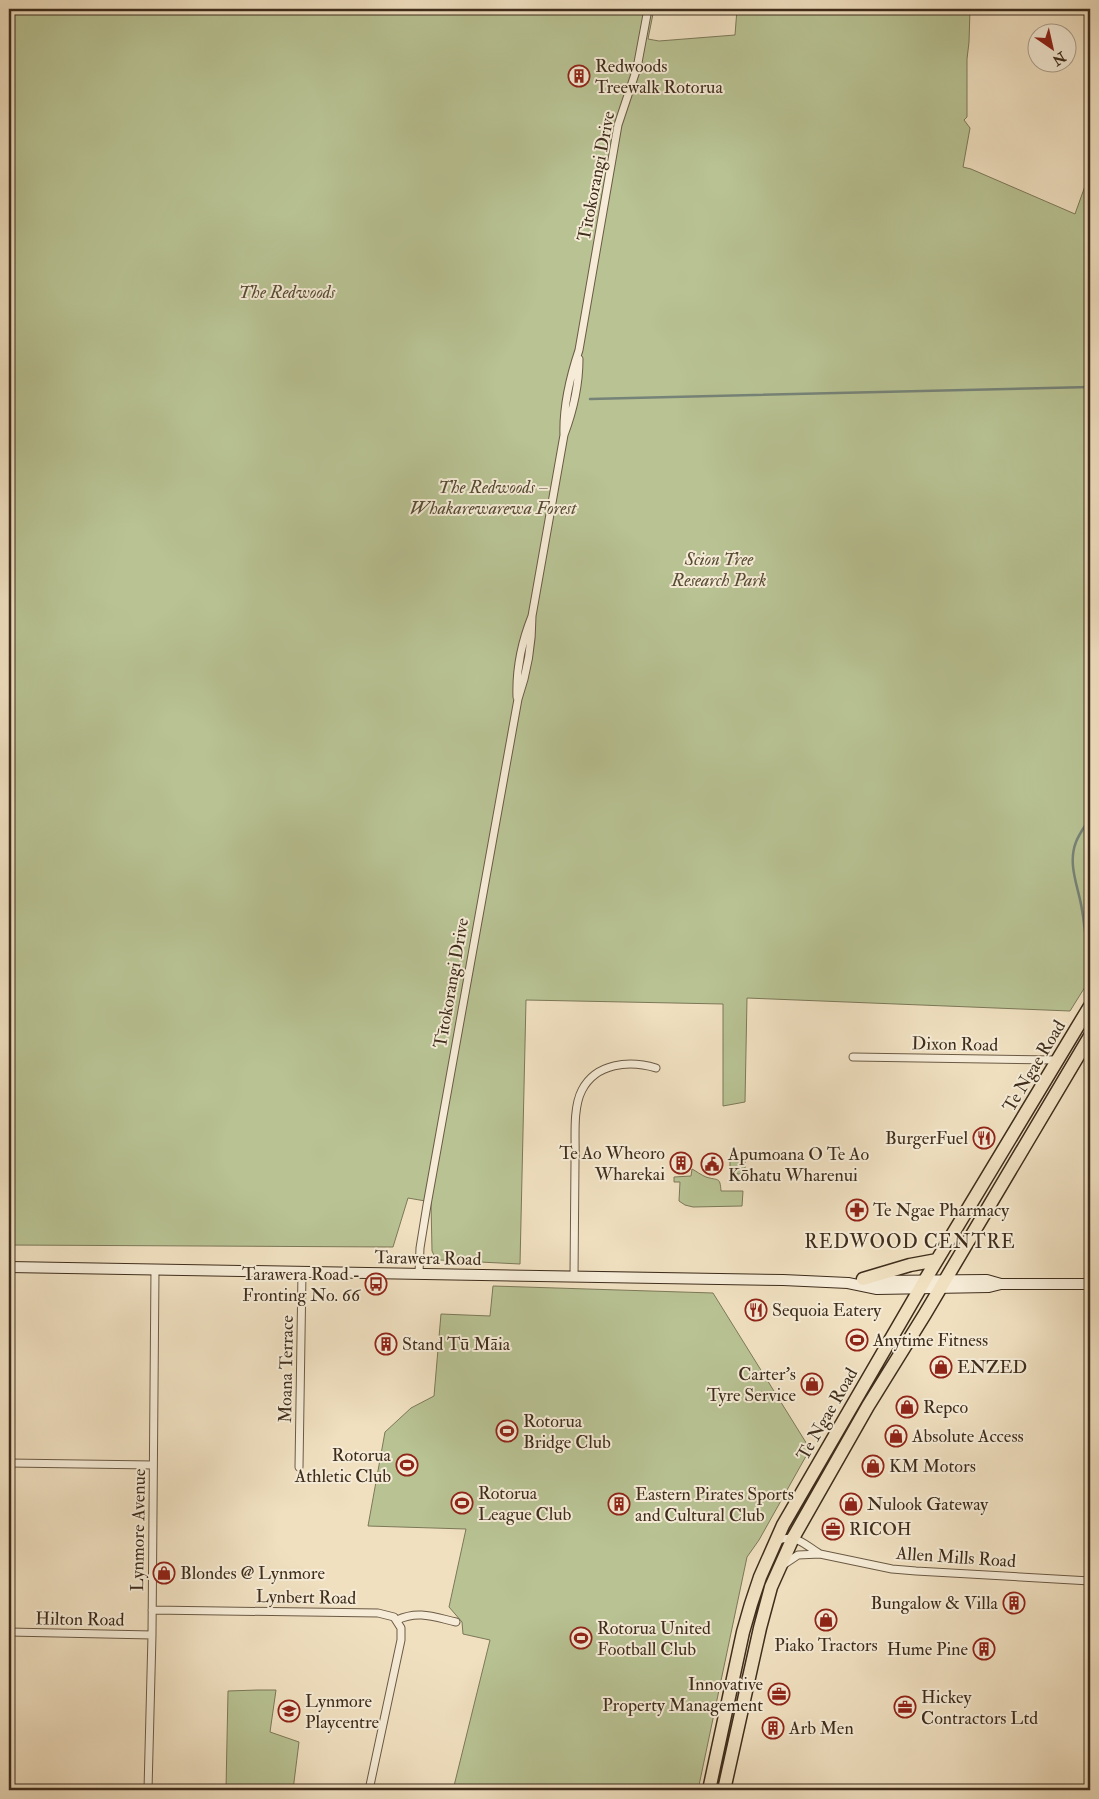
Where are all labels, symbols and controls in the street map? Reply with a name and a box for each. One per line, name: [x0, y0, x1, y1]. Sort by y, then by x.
north arrow: [1026, 22, 1076, 72]
text: N: [1049, 47, 1070, 69]
place label: Redwoods Treewalk Rotorua: [595, 55, 723, 99]
building icon: Redwoods Treewalk Rotorua: [567, 64, 591, 88]
street label: Tītokorangi Drive: [573, 109, 620, 243]
park label: The Redwoods: [239, 281, 336, 304]
park label: The Redwoods – Whakarewarewa Forest: [410, 476, 577, 520]
park label: Scion Tree Research Park: [670, 548, 767, 592]
street label: Tītokorangi Drive: [429, 916, 474, 1050]
street label: Te Ngae Road: [998, 1016, 1071, 1116]
street label: Dixon Road: [911, 1032, 999, 1057]
restaurant icon: BurgerFuel: [972, 1126, 996, 1150]
place label: BurgerFuel: [885, 1127, 968, 1150]
place label: Te Ao Wheoro Wharekai: [559, 1142, 665, 1186]
place label: Apumoana O Te Ao Kōhatu Wharenui: [727, 1143, 869, 1187]
building icon: Te Ao Wheoro Wharekai: [669, 1151, 693, 1175]
public building icon: Apumoana O Te Ao Kōhatu Wharenui: [700, 1152, 724, 1176]
pharmacy icon: Te Ngae Pharmacy: [845, 1198, 869, 1222]
place label: Te Ngae Pharmacy: [873, 1199, 1010, 1222]
district label: REDWOOD CENTRE: [804, 1230, 1016, 1254]
street label: Tarawera Road: [374, 1246, 482, 1271]
place label: Tarawera Road - Fronting No. 66: [242, 1263, 361, 1307]
bus stop icon: Tarawera Road - Fronting No. 66: [364, 1272, 388, 1296]
restaurant icon: Sequoia Eatery: [744, 1298, 768, 1322]
place label: Sequoia Eatery: [772, 1299, 882, 1322]
street label: Moana Terrace: [274, 1314, 299, 1423]
sports icon: Anytime Fitness: [845, 1328, 869, 1352]
place label: Anytime Fitness: [872, 1329, 988, 1352]
building icon: Stand Tū Māia: [374, 1332, 398, 1356]
place label: Stand Tū Māia: [402, 1333, 511, 1356]
shop icon: ENZED: [929, 1355, 953, 1379]
place label: ENZED: [957, 1356, 1027, 1379]
place label: Carter's Tyre Service: [707, 1363, 796, 1407]
street label: Te Ngae Road: [792, 1364, 863, 1465]
shop icon: Carter's Tyre Service: [800, 1372, 824, 1396]
shop icon: Repco: [895, 1395, 919, 1419]
place label: Repco: [923, 1396, 969, 1419]
place label: Rotorua Bridge Club: [523, 1410, 611, 1454]
sports icon: Rotorua Bridge Club: [495, 1419, 519, 1443]
shop icon: Absolute Access: [884, 1424, 908, 1448]
place label: Absolute Access: [911, 1425, 1024, 1448]
place label: Rotorua Athletic Club: [294, 1444, 392, 1488]
sports icon: Rotorua Athletic Club: [395, 1453, 419, 1477]
shop icon: KM Motors: [861, 1454, 885, 1478]
place label: KM Motors: [889, 1455, 976, 1478]
street label: Lynmore Avenue: [126, 1468, 151, 1592]
place label: Rotorua League Club: [478, 1482, 572, 1526]
place label: Eastern Pirates Sports and Cultural Club: [635, 1483, 794, 1527]
sports icon: Rotorua League Club: [450, 1491, 474, 1515]
building icon: Eastern Pirates Sports and Cultural Club: [607, 1492, 631, 1516]
shop icon: Nulook Gateway: [839, 1492, 863, 1516]
place label: Nulook Gateway: [867, 1493, 989, 1516]
office icon: RICOH: [821, 1517, 845, 1541]
place label: RICOH: [849, 1518, 911, 1541]
street label: Allen Mills Road: [894, 1542, 1017, 1573]
shop icon: Blondes @ Lynmore: [152, 1561, 176, 1585]
place label: Blondes @ Lynmore: [180, 1562, 325, 1585]
street label: Lynbert Road: [256, 1585, 357, 1610]
building icon: Bungalow & Villa: [1002, 1591, 1026, 1615]
place label: Bungalow & Villa: [870, 1592, 999, 1615]
street label: Hilton Road: [35, 1607, 125, 1632]
shop icon: Piako Tractors: [814, 1608, 838, 1632]
place label: Rotorua United Football Club: [597, 1617, 711, 1661]
sports icon: Rotorua United Football Club: [569, 1626, 593, 1650]
place label: Piako Tractors: [774, 1634, 878, 1657]
building icon: Hume Pine: [972, 1637, 996, 1661]
place label: Hume Pine: [887, 1638, 968, 1661]
place label: Innovative Property Management: [602, 1673, 763, 1717]
office icon: Innovative Property Management: [767, 1682, 791, 1706]
place label: Hickey Contractors Ltd: [921, 1686, 1038, 1730]
place label: Lynmore Playcentre: [305, 1690, 380, 1734]
office icon: Hickey Contractors Ltd: [893, 1695, 917, 1719]
school or university icon: Lynmore Playcentre: [277, 1699, 301, 1723]
building icon: Arb Men: [761, 1716, 785, 1740]
place label: Arb Men: [788, 1717, 854, 1740]

